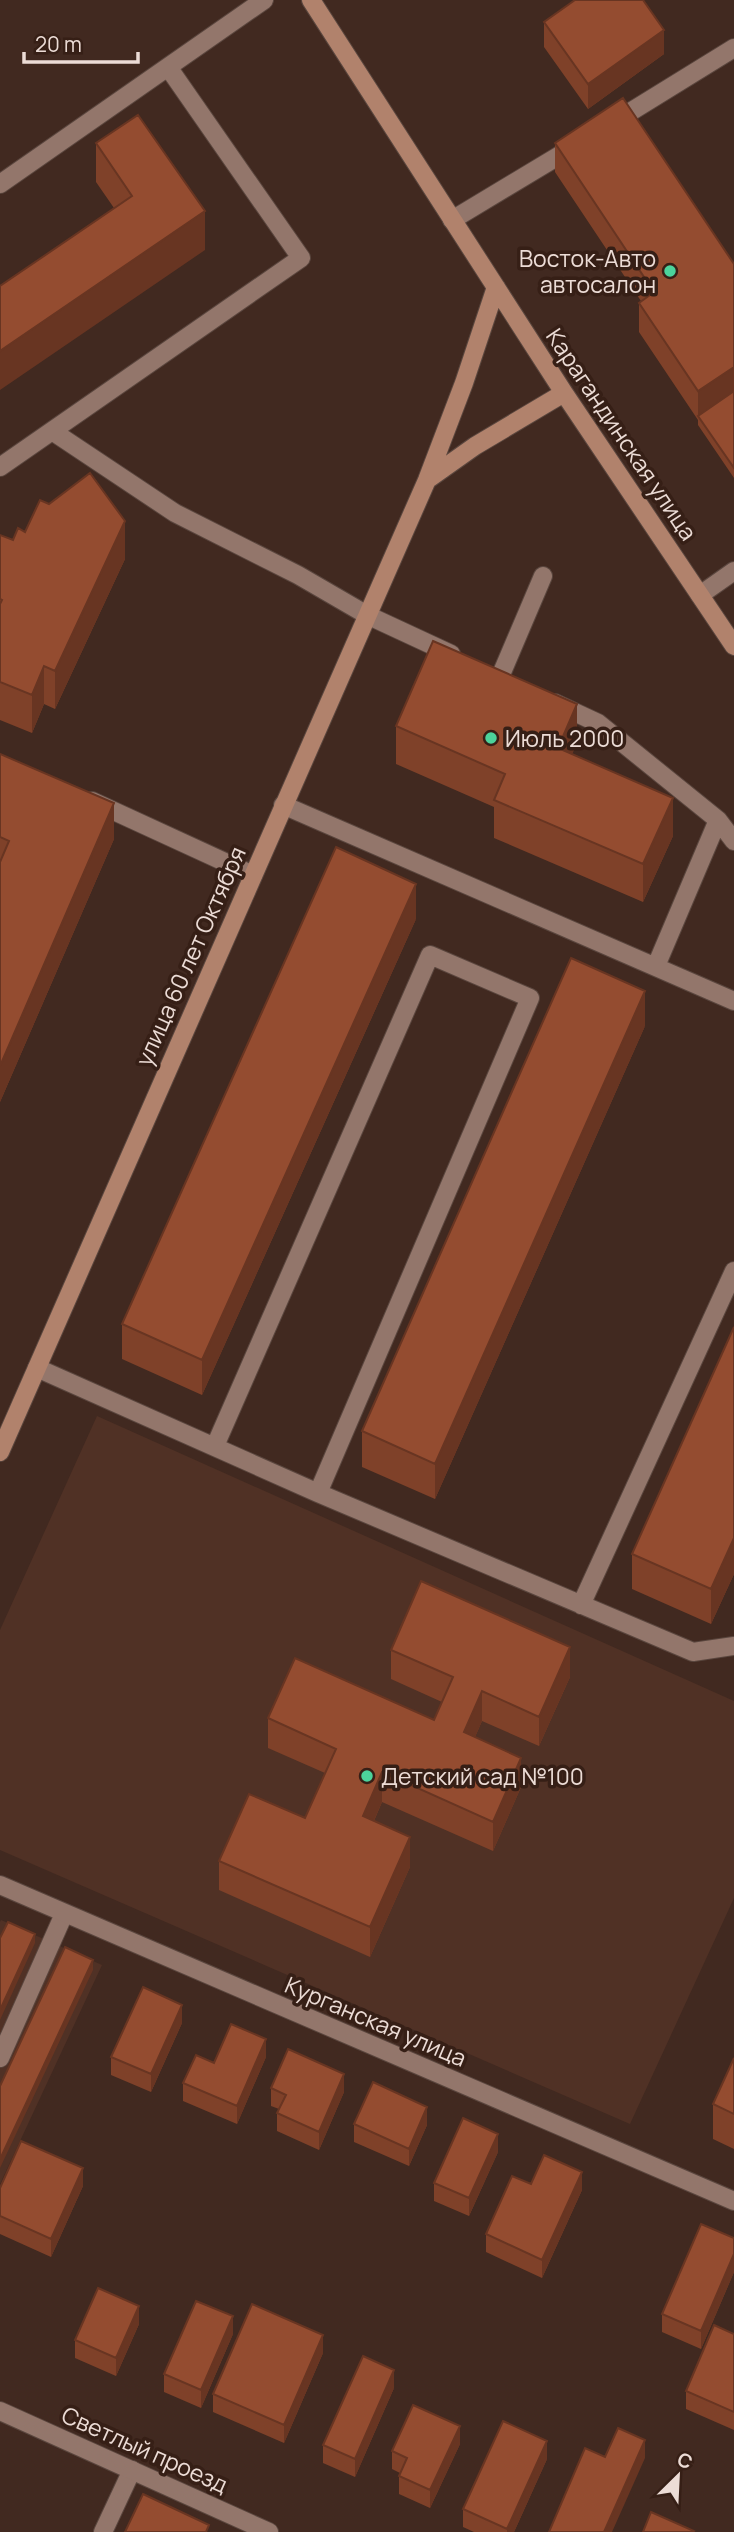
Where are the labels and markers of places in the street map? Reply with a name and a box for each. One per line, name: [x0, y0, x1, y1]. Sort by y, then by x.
place label: Восток-Авто автосалон: [519, 242, 656, 300]
marker: Восток-Авто автосалон: [662, 263, 678, 279]
place label: Июль 2000: [505, 722, 624, 754]
marker: Июль 2000: [483, 730, 499, 746]
place label: Детский сад №100: [381, 1760, 584, 1792]
marker: Детский сад №100: [359, 1768, 375, 1784]

